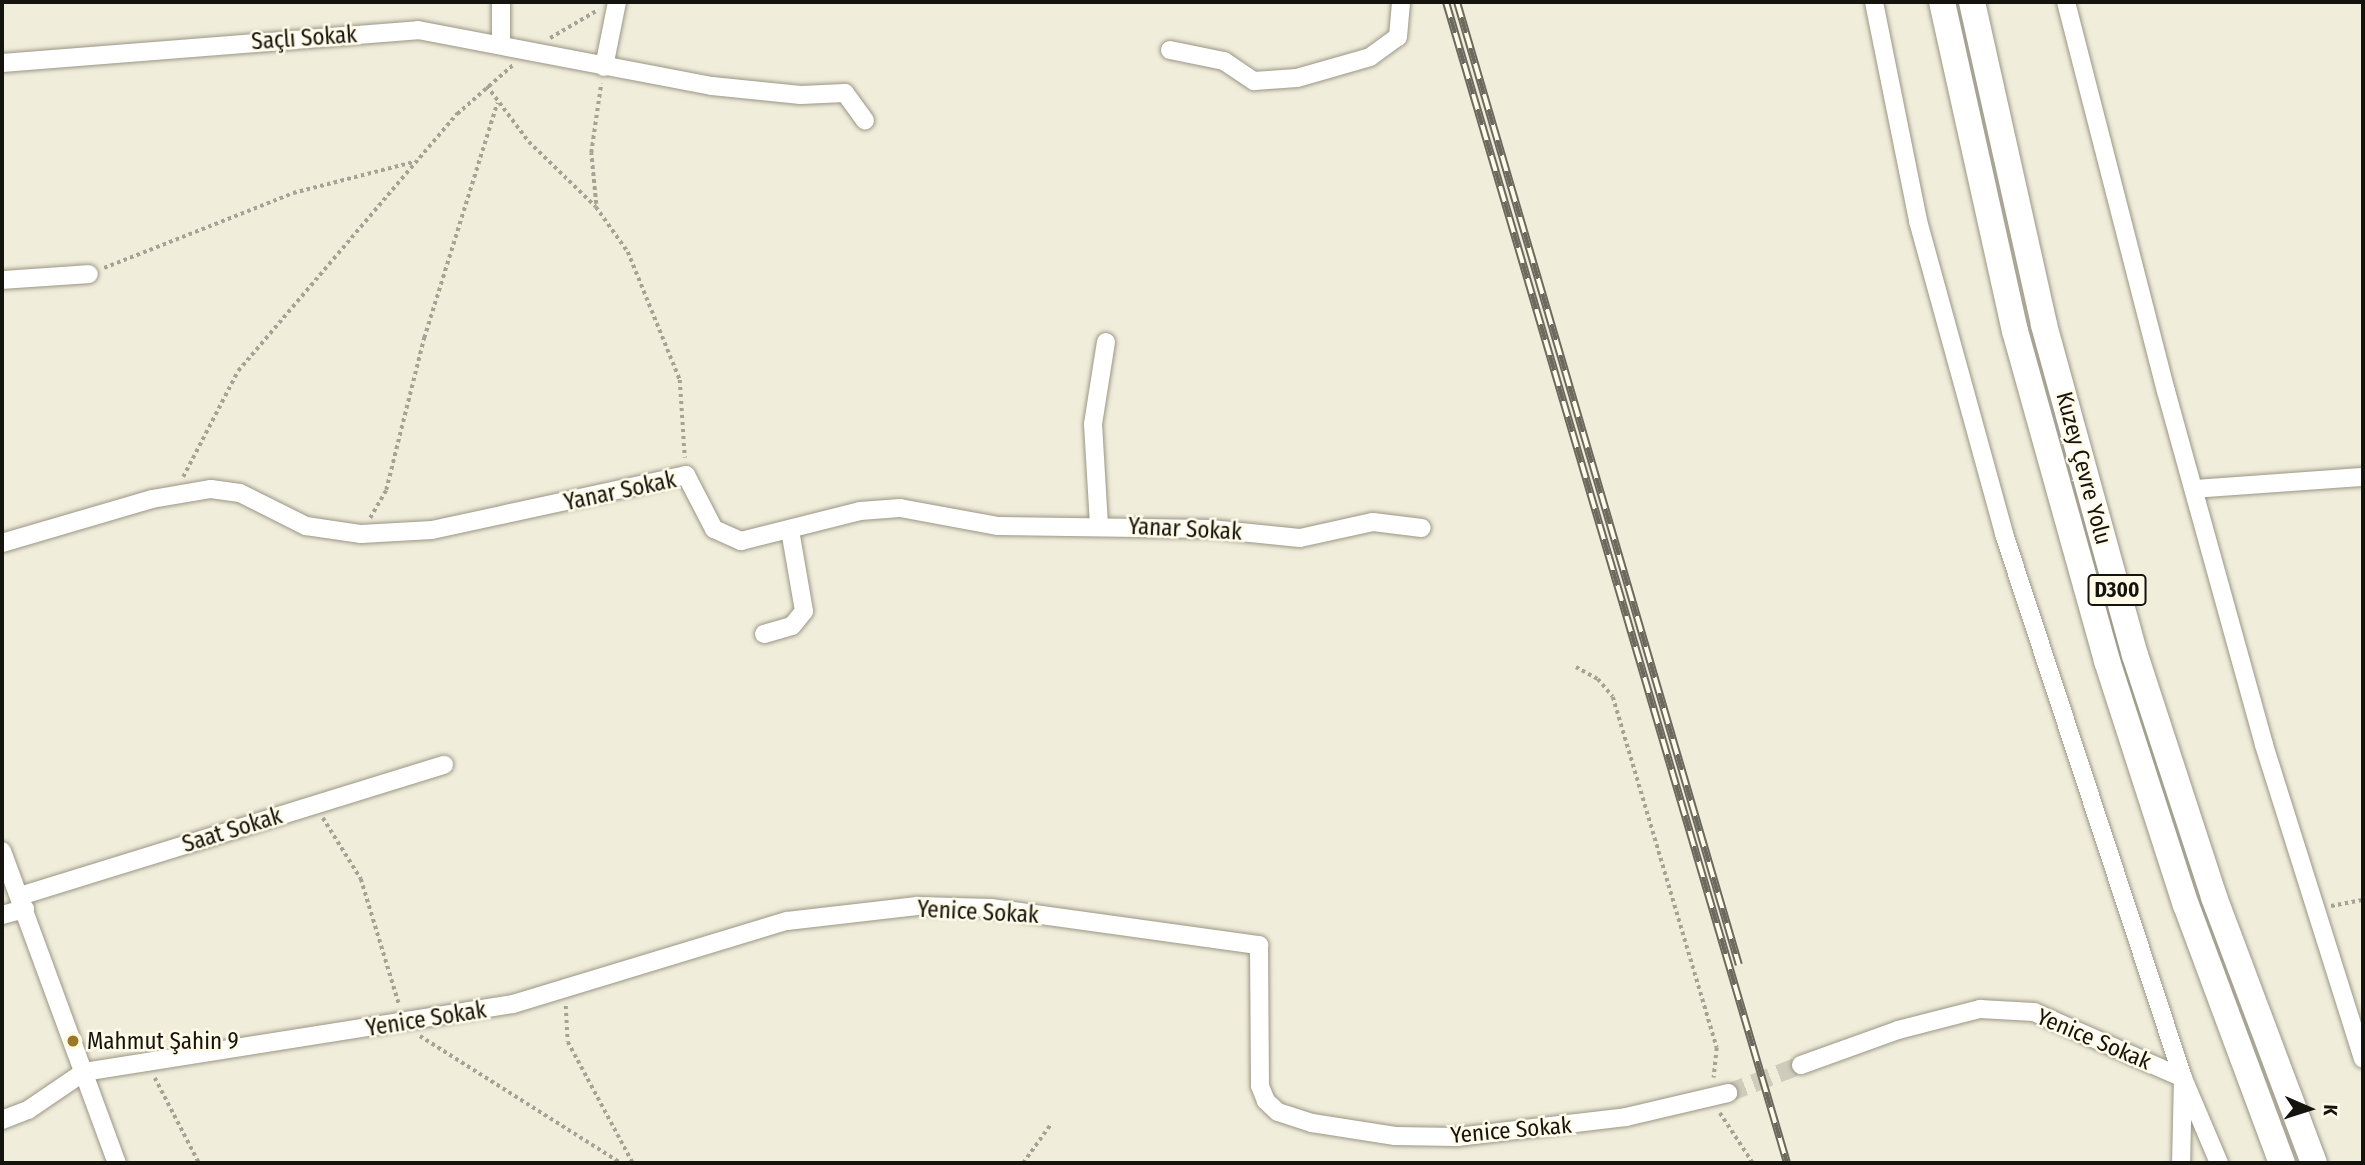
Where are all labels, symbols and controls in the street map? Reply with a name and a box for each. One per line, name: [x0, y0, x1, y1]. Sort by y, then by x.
street label: Saçlı Sokak: [250, 21, 358, 55]
street label: Kuzey Çevre Yolu: [2050, 389, 2118, 547]
street label: Yanar Sokak: [562, 466, 678, 516]
street label: Yanar Sokak: [1128, 512, 1242, 546]
road number: D300: [2087, 572, 2147, 608]
street label: Saat Sokak: [179, 802, 285, 858]
street label: Yenice Sokak: [917, 895, 1039, 929]
street label: Yenice Sokak: [364, 996, 488, 1042]
street label: Yenice Sokak: [2033, 1003, 2155, 1075]
place label: Mahmut Şahin 9: [87, 1027, 239, 1055]
marker: Mahmut Şahin 9: [65, 1033, 81, 1049]
north arrow: [2274, 1074, 2344, 1144]
text: K: [2319, 1104, 2342, 1116]
street label: Yenice Sokak: [1449, 1111, 1573, 1149]

